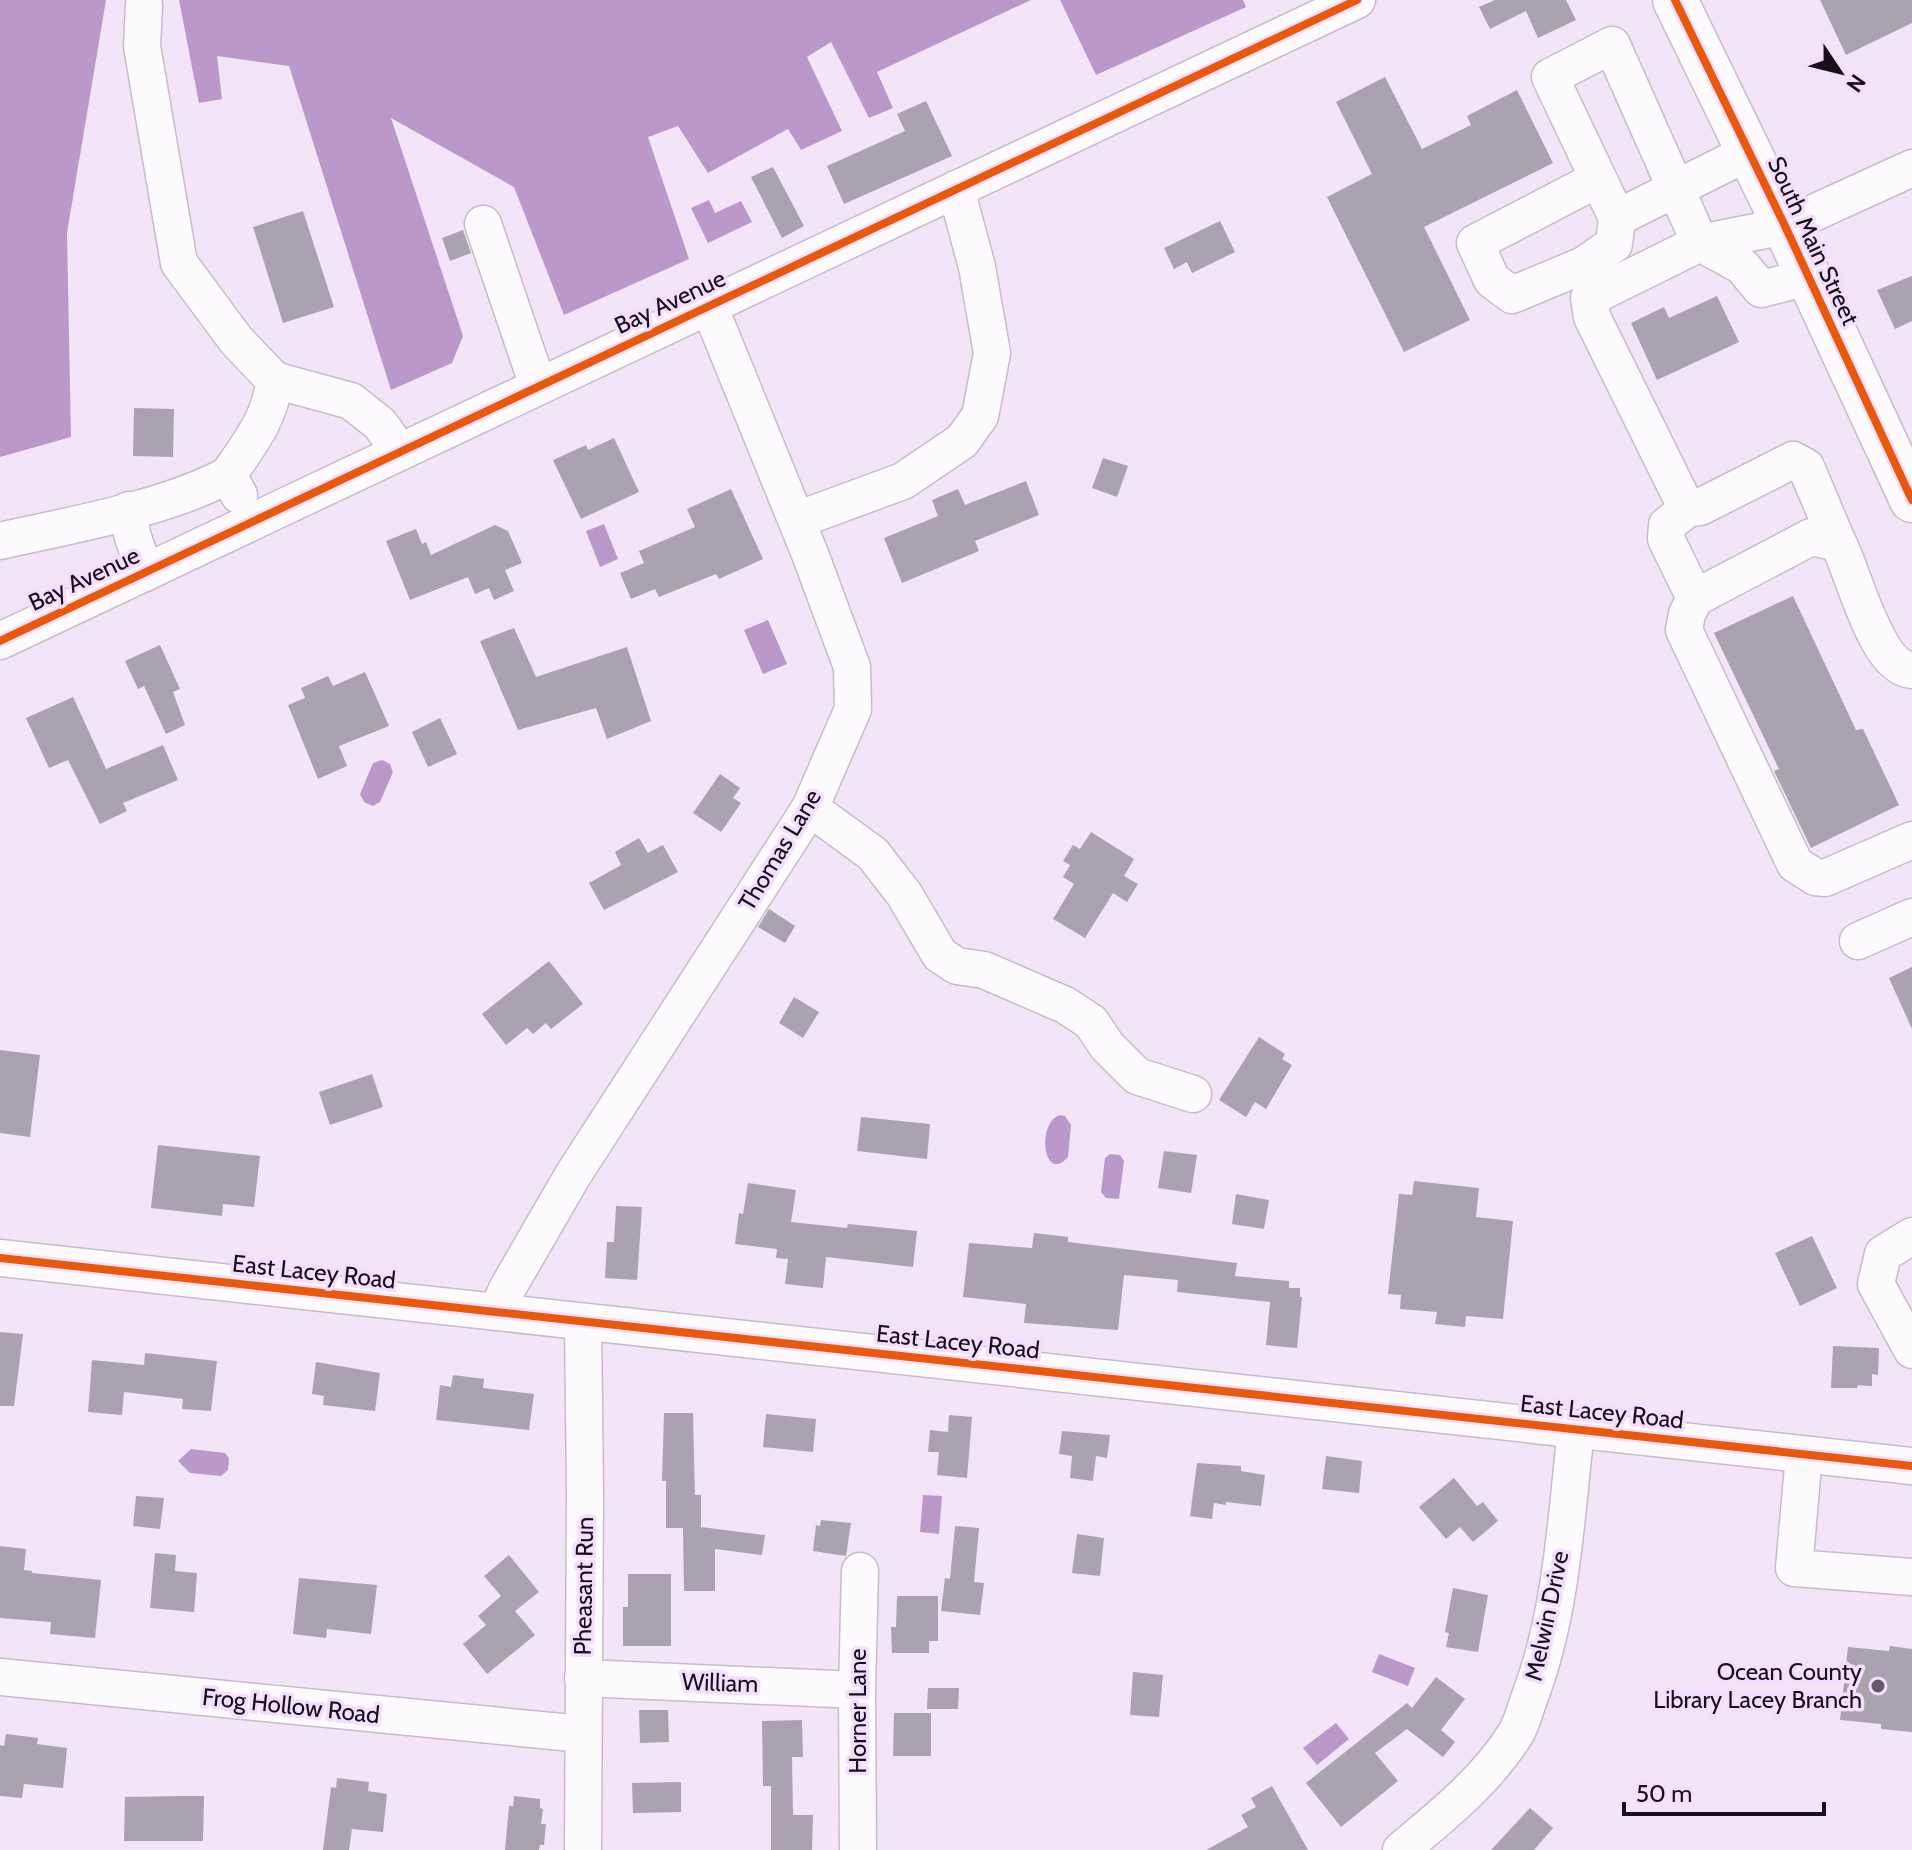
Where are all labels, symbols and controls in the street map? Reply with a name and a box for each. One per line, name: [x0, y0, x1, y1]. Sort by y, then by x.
north arrow: [1800, 32, 1880, 112]
text: N: [1840, 69, 1871, 97]
street label: South Main Street: [1762, 152, 1865, 330]
street label: Bay Avenue: [610, 263, 730, 340]
street label: Bay Avenue: [24, 540, 144, 617]
street label: Thomas Lane: [732, 784, 827, 916]
street label: East Lacey Road: [231, 1248, 397, 1295]
street label: East Lacey Road: [875, 1318, 1041, 1365]
street label: East Lacey Road: [1519, 1388, 1685, 1435]
street label: Pheasant Run: [568, 1516, 599, 1656]
street label: Melwin Drive: [1519, 1548, 1574, 1684]
street label: Horner Lane: [843, 1648, 872, 1774]
place label: Ocean County Library Lacey Branch: [1653, 1657, 1862, 1714]
street label: William: [681, 1667, 759, 1698]
marker: Ocean County Library Lacey Branch: [1869, 1677, 1887, 1695]
street label: Frog Hollow Road: [201, 1682, 381, 1729]
scale bar: [1624, 1766, 1824, 1816]
text: 50 m: [1636, 1779, 1692, 1808]

